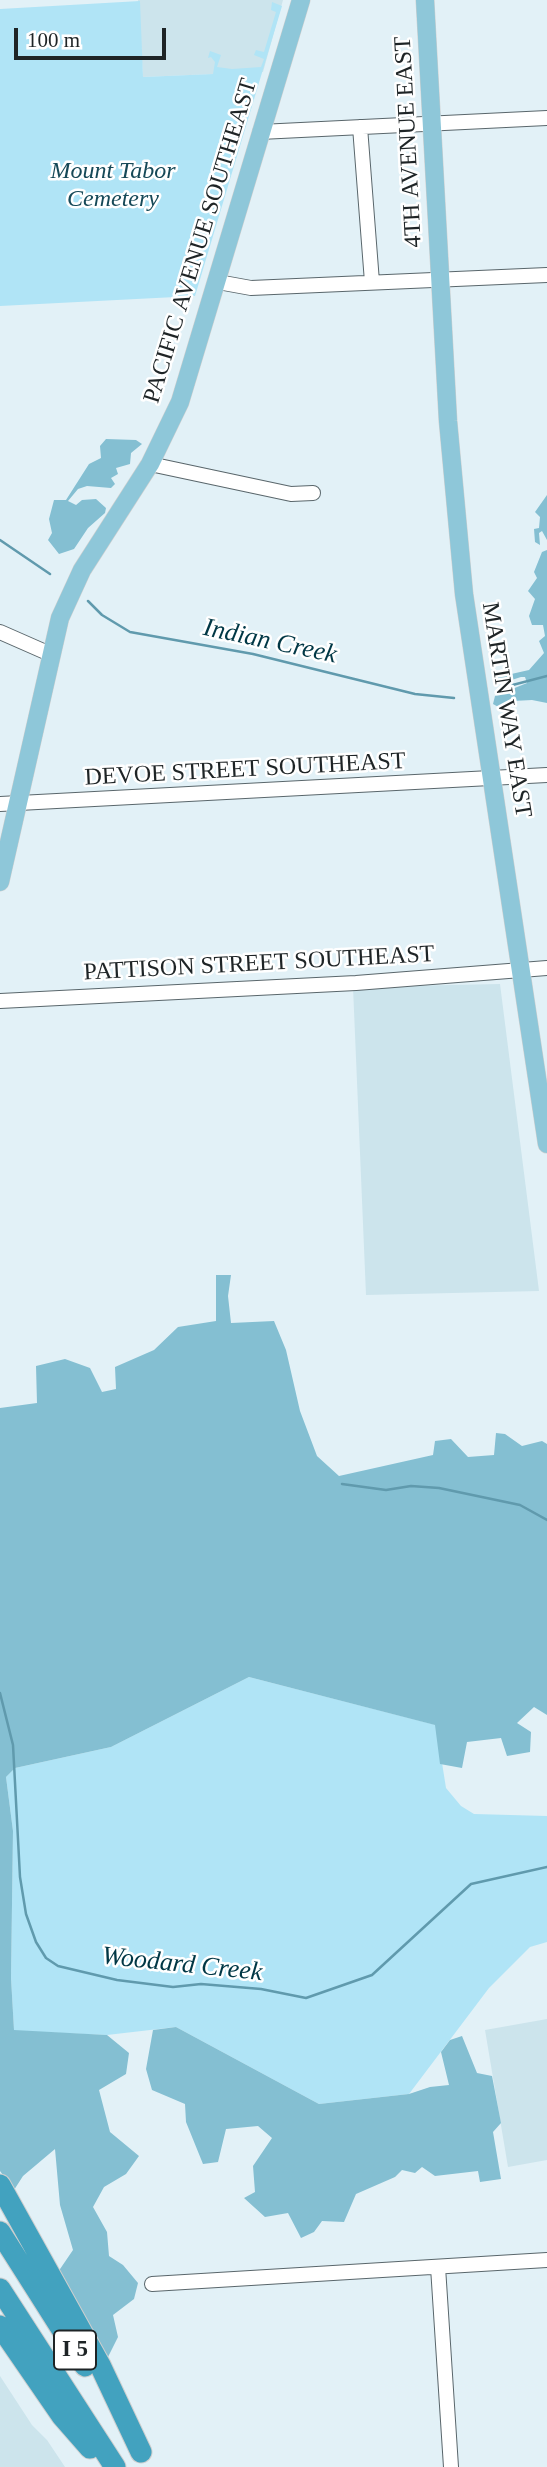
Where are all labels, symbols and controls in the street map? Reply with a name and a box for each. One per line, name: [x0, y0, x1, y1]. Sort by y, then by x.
scale bar: [18, 14, 170, 58]
text: 100 m: [27, 28, 80, 52]
street label: 4TH AVENUE EAST: [389, 36, 429, 248]
street label: PACIFIC AVENUE SOUTHEAST: [138, 75, 264, 407]
park label: Mount Tabor Cemetery: [50, 158, 176, 214]
street label: MARTIN WAY EAST: [475, 600, 537, 820]
water label: Indian Creek: [200, 613, 340, 671]
street label: DEVOE STREET SOUTHEAST: [84, 747, 406, 793]
street label: PATTISON STREET SOUTHEAST: [83, 940, 435, 988]
water label: Woodard Creek: [100, 1941, 264, 1989]
road number: I 5: [54, 2330, 96, 2370]

